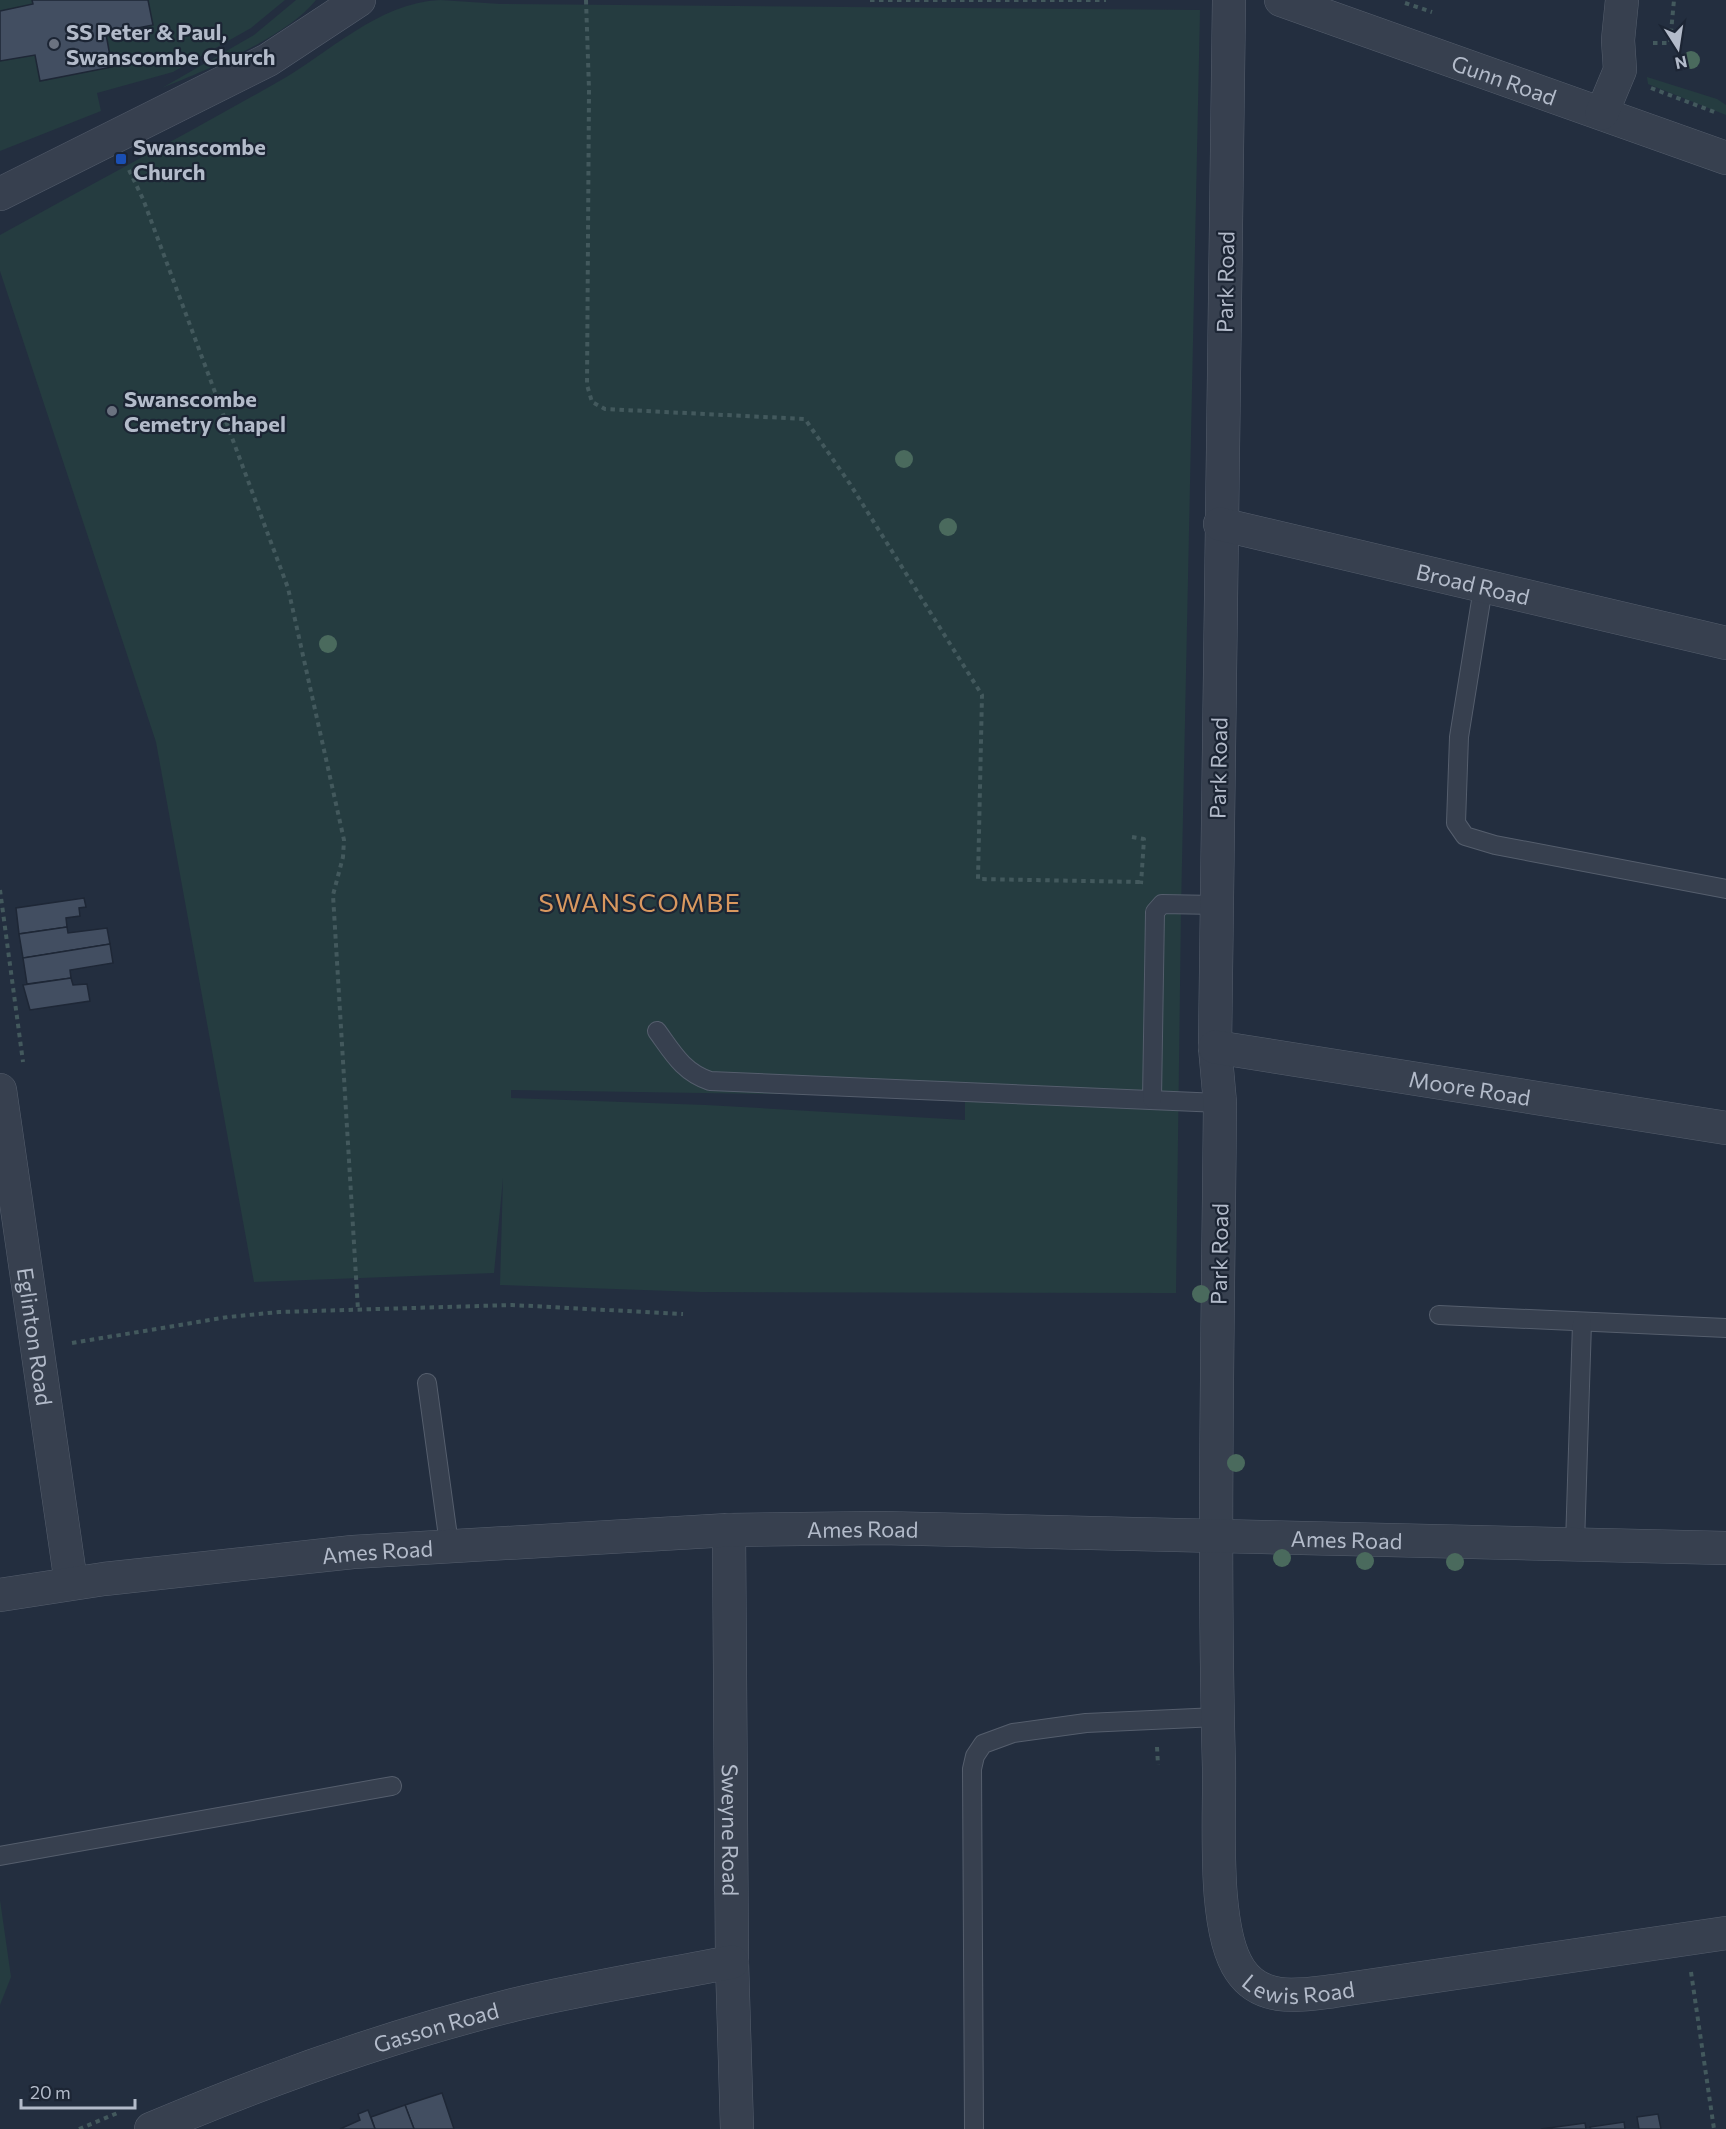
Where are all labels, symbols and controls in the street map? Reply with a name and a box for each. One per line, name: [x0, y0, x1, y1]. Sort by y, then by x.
place label: SS Peter & Paul, Swanscombe Church: [66, 18, 276, 70]
north arrow: [1648, 18, 1708, 78]
marker: SS Peter & Paul, Swanscombe Church: [47, 37, 61, 51]
street label: Gunn Road: [1448, 48, 1560, 110]
text: N: [1673, 53, 1689, 74]
place label: Swanscombe Church: [133, 133, 266, 185]
marker: Swanscombe Church: [114, 152, 128, 166]
street label: Park Road: [1211, 231, 1239, 333]
place label: Swanscombe Cemetry Chapel: [124, 385, 286, 437]
marker: Swanscombe Cemetry Chapel: [105, 404, 119, 418]
street label: Broad Road: [1414, 557, 1532, 610]
street label: Park Road: [1204, 717, 1232, 819]
district label: SWANSCOMBE: [539, 886, 741, 917]
street label: Moore Road: [1407, 1064, 1533, 1110]
street label: Park Road: [1205, 1203, 1233, 1305]
street label: Eglinton Road: [12, 1266, 59, 1407]
street label: Ames Road: [807, 1514, 919, 1542]
street label: Ames Road: [1290, 1524, 1403, 1554]
street label: Ames Road: [320, 1534, 434, 1569]
street label: Sweyne Road: [717, 1764, 745, 1896]
street label: Lewis Road: [1237, 1968, 1356, 2008]
street label: Gasson Road: [370, 1996, 501, 2058]
scale bar: [21, 2072, 135, 2110]
text: 20 m: [30, 2081, 71, 2103]

